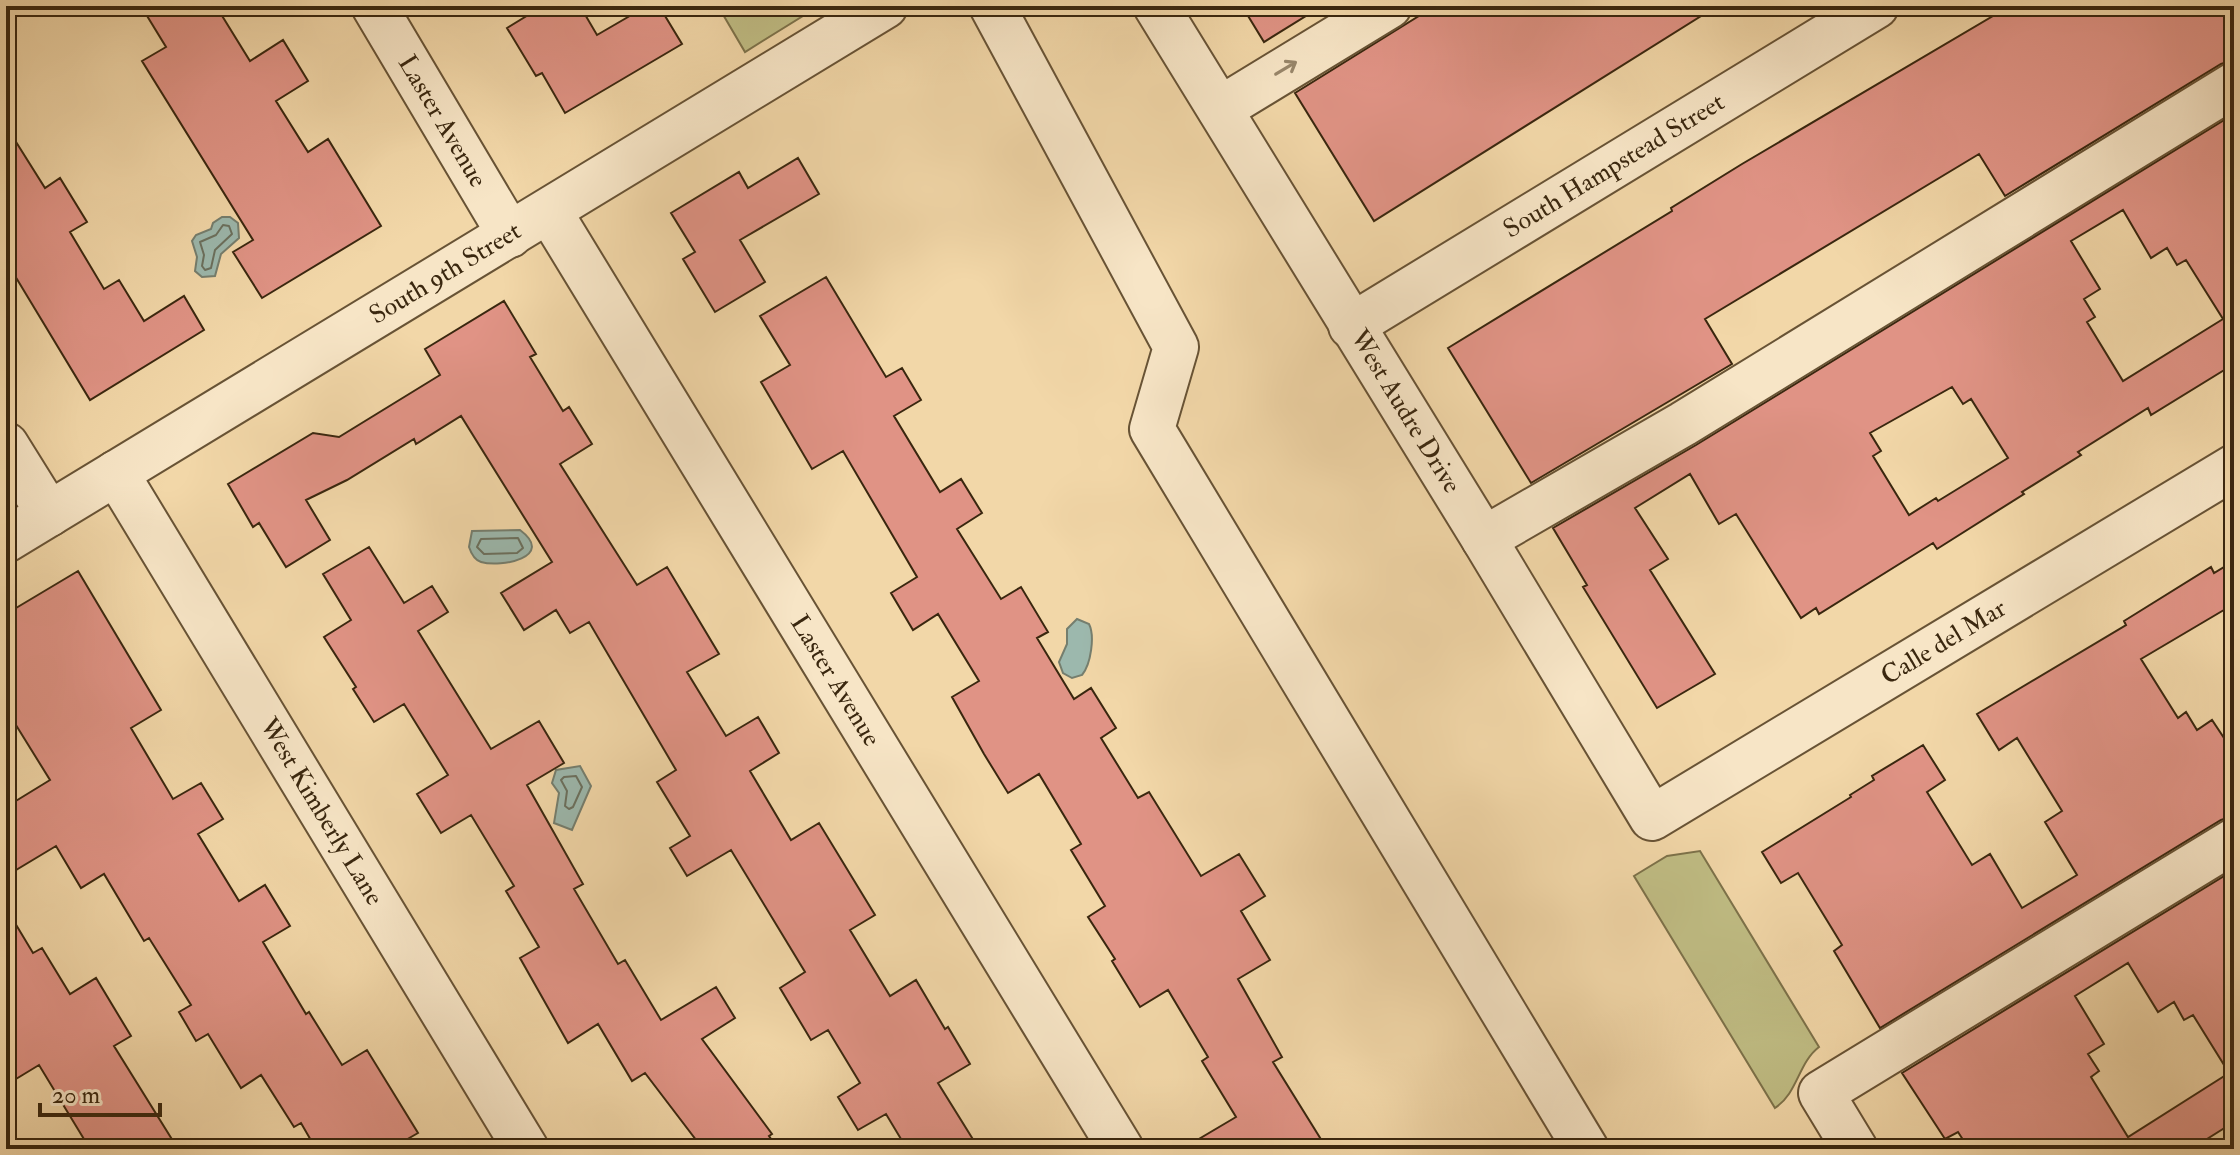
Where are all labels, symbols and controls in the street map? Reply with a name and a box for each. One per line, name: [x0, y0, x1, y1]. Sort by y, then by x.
street label: Laster Avenue: [391, 49, 494, 193]
one-way arrow: [1274, 60, 1297, 76]
street label: South Hampstead Street: [1498, 86, 1730, 245]
street label: South 9th Street: [364, 215, 527, 331]
street label: West Audre Drive: [1343, 323, 1468, 499]
street label: Calle del Mar: [1875, 592, 2012, 692]
street label: Laster Avenue: [783, 609, 888, 752]
street label: West Kimberly Lane: [252, 711, 390, 911]
scale bar: [40, 1067, 160, 1117]
text: 20 m: [52, 1080, 101, 1111]

